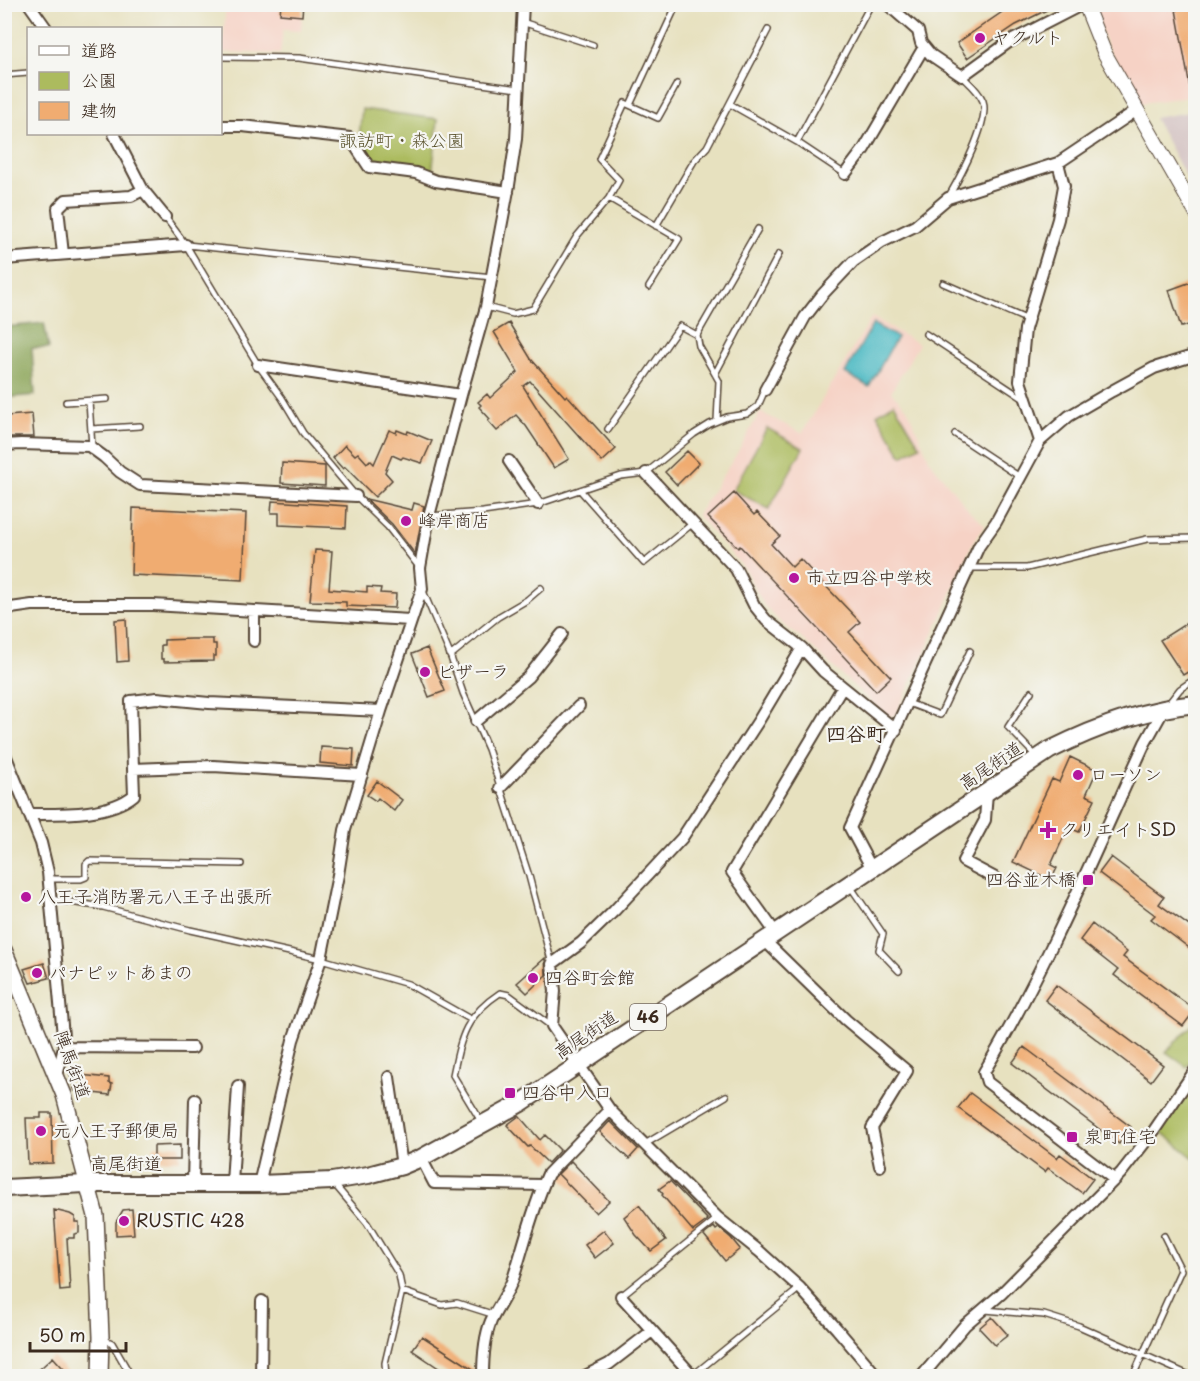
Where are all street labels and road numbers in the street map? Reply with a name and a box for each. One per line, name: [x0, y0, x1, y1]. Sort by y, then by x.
street label: 高尾街道: [953, 733, 1028, 796]
street label: 高尾街道: [548, 1002, 623, 1065]
road number: 46: [630, 1004, 666, 1030]
street label: 陣馬街道: [48, 1026, 98, 1103]
street label: 高尾街道: [90, 1149, 162, 1176]

